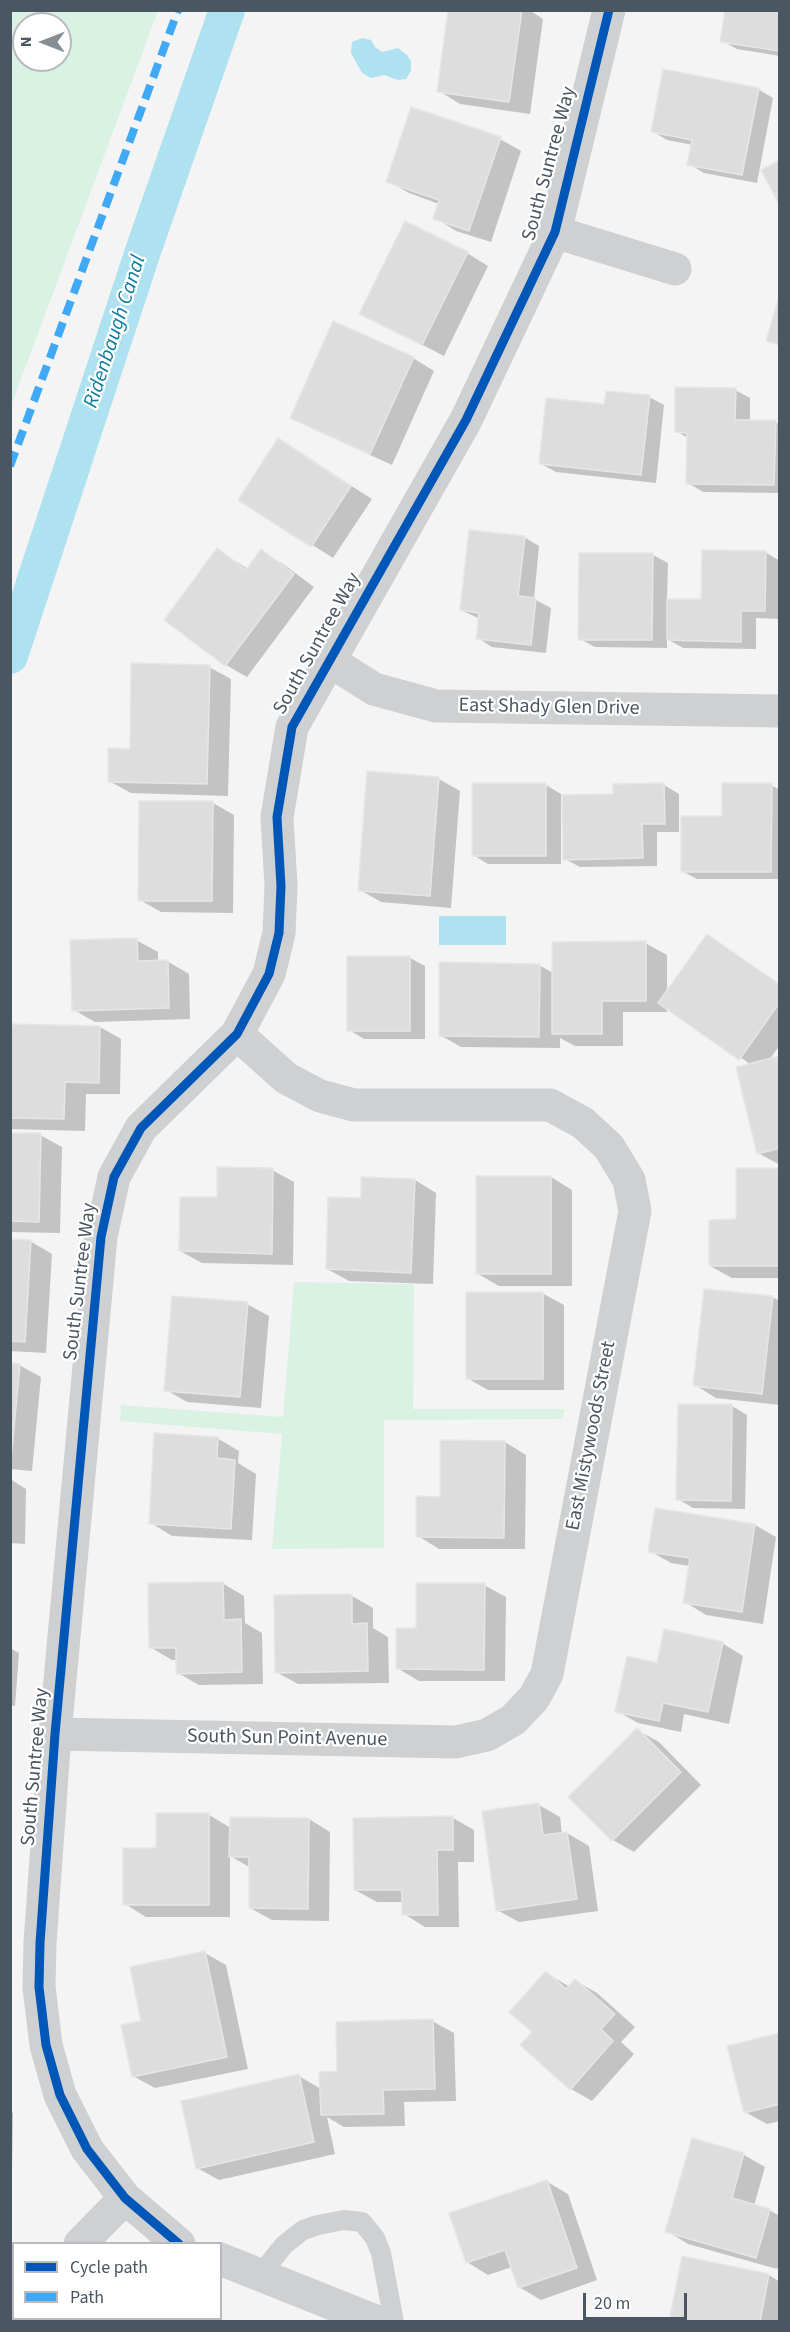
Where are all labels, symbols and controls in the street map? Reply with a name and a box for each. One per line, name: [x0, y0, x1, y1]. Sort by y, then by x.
north arrow: [12, 12, 72, 72]
text: N: [15, 37, 37, 47]
street label: South Suntree Way: [518, 84, 582, 244]
water label: Ridenbaugh Canal: [79, 252, 153, 412]
street label: South Suntree Way: [269, 569, 367, 719]
street label: East Shady Glen Drive: [458, 694, 640, 722]
street label: South Suntree Way: [59, 1202, 103, 1362]
street label: East Mistywoods Street: [562, 1339, 622, 1533]
street label: South Suntree Way: [17, 1687, 55, 1847]
street label: South Sun Point Avenue: [187, 1725, 387, 1753]
legend: [12, 2242, 222, 2320]
text: Cycle path: [70, 2255, 148, 2280]
scale bar: [586, 2281, 690, 2319]
text: Path: [70, 2285, 104, 2310]
text: 20 m: [594, 2291, 630, 2316]

